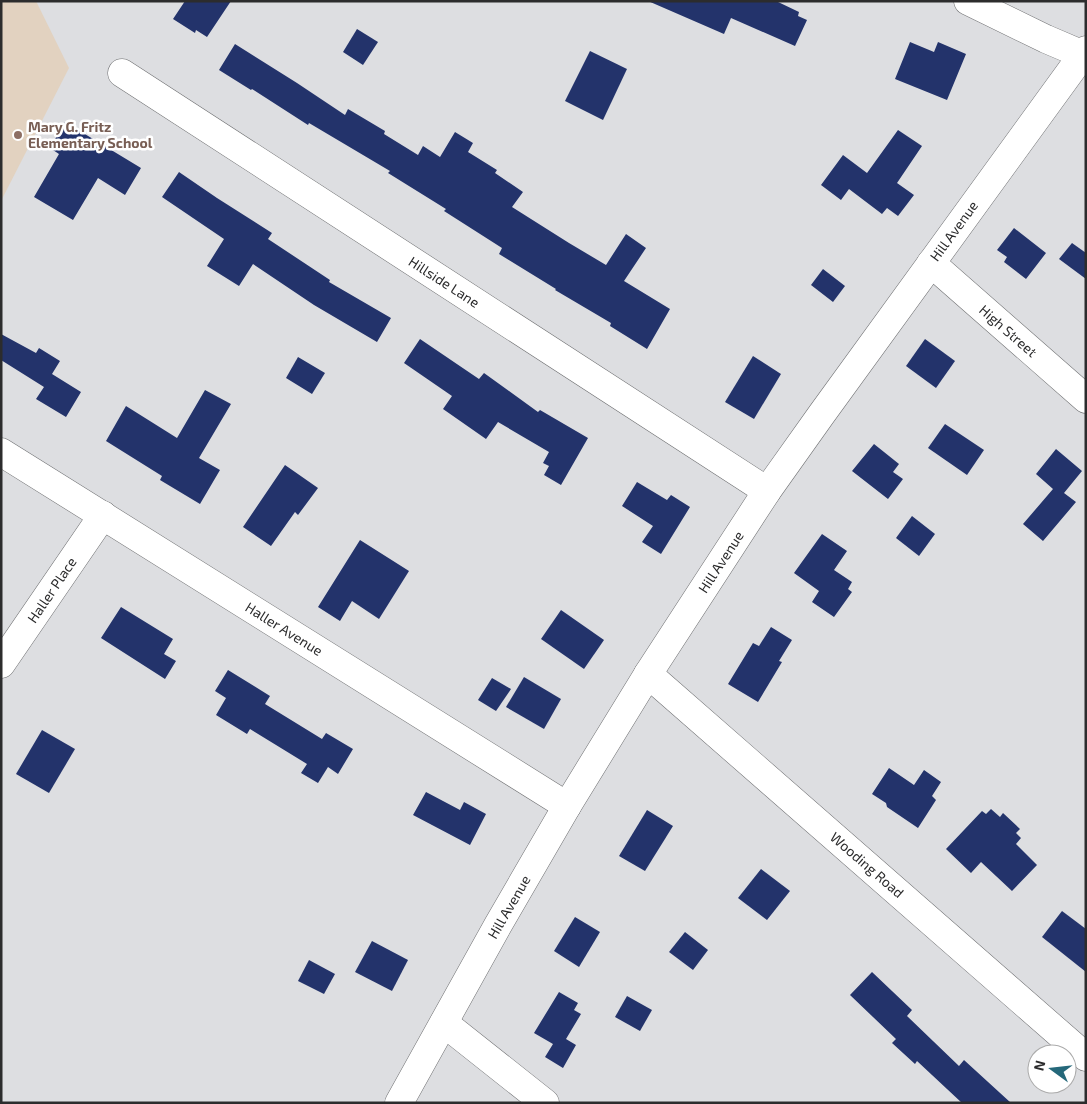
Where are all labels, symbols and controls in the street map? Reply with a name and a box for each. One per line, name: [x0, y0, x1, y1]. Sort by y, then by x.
place label: Mary G. Fritz Elementary School: [28, 118, 153, 151]
marker: Mary G. Fritz Elementary School: [12, 129, 24, 141]
street label: Hill Avenue: [926, 197, 981, 264]
street label: Hillside Lane: [406, 252, 483, 311]
street label: High Street: [976, 301, 1041, 360]
street label: Hill Avenue: [694, 528, 747, 596]
street label: Haller Place: [23, 554, 80, 626]
street label: Haller Avenue: [242, 598, 326, 659]
street label: Wooding Road: [827, 828, 908, 901]
street label: Hill Avenue: [484, 872, 534, 942]
north arrow: [1027, 1044, 1077, 1094]
text: N: [1029, 1058, 1048, 1073]

